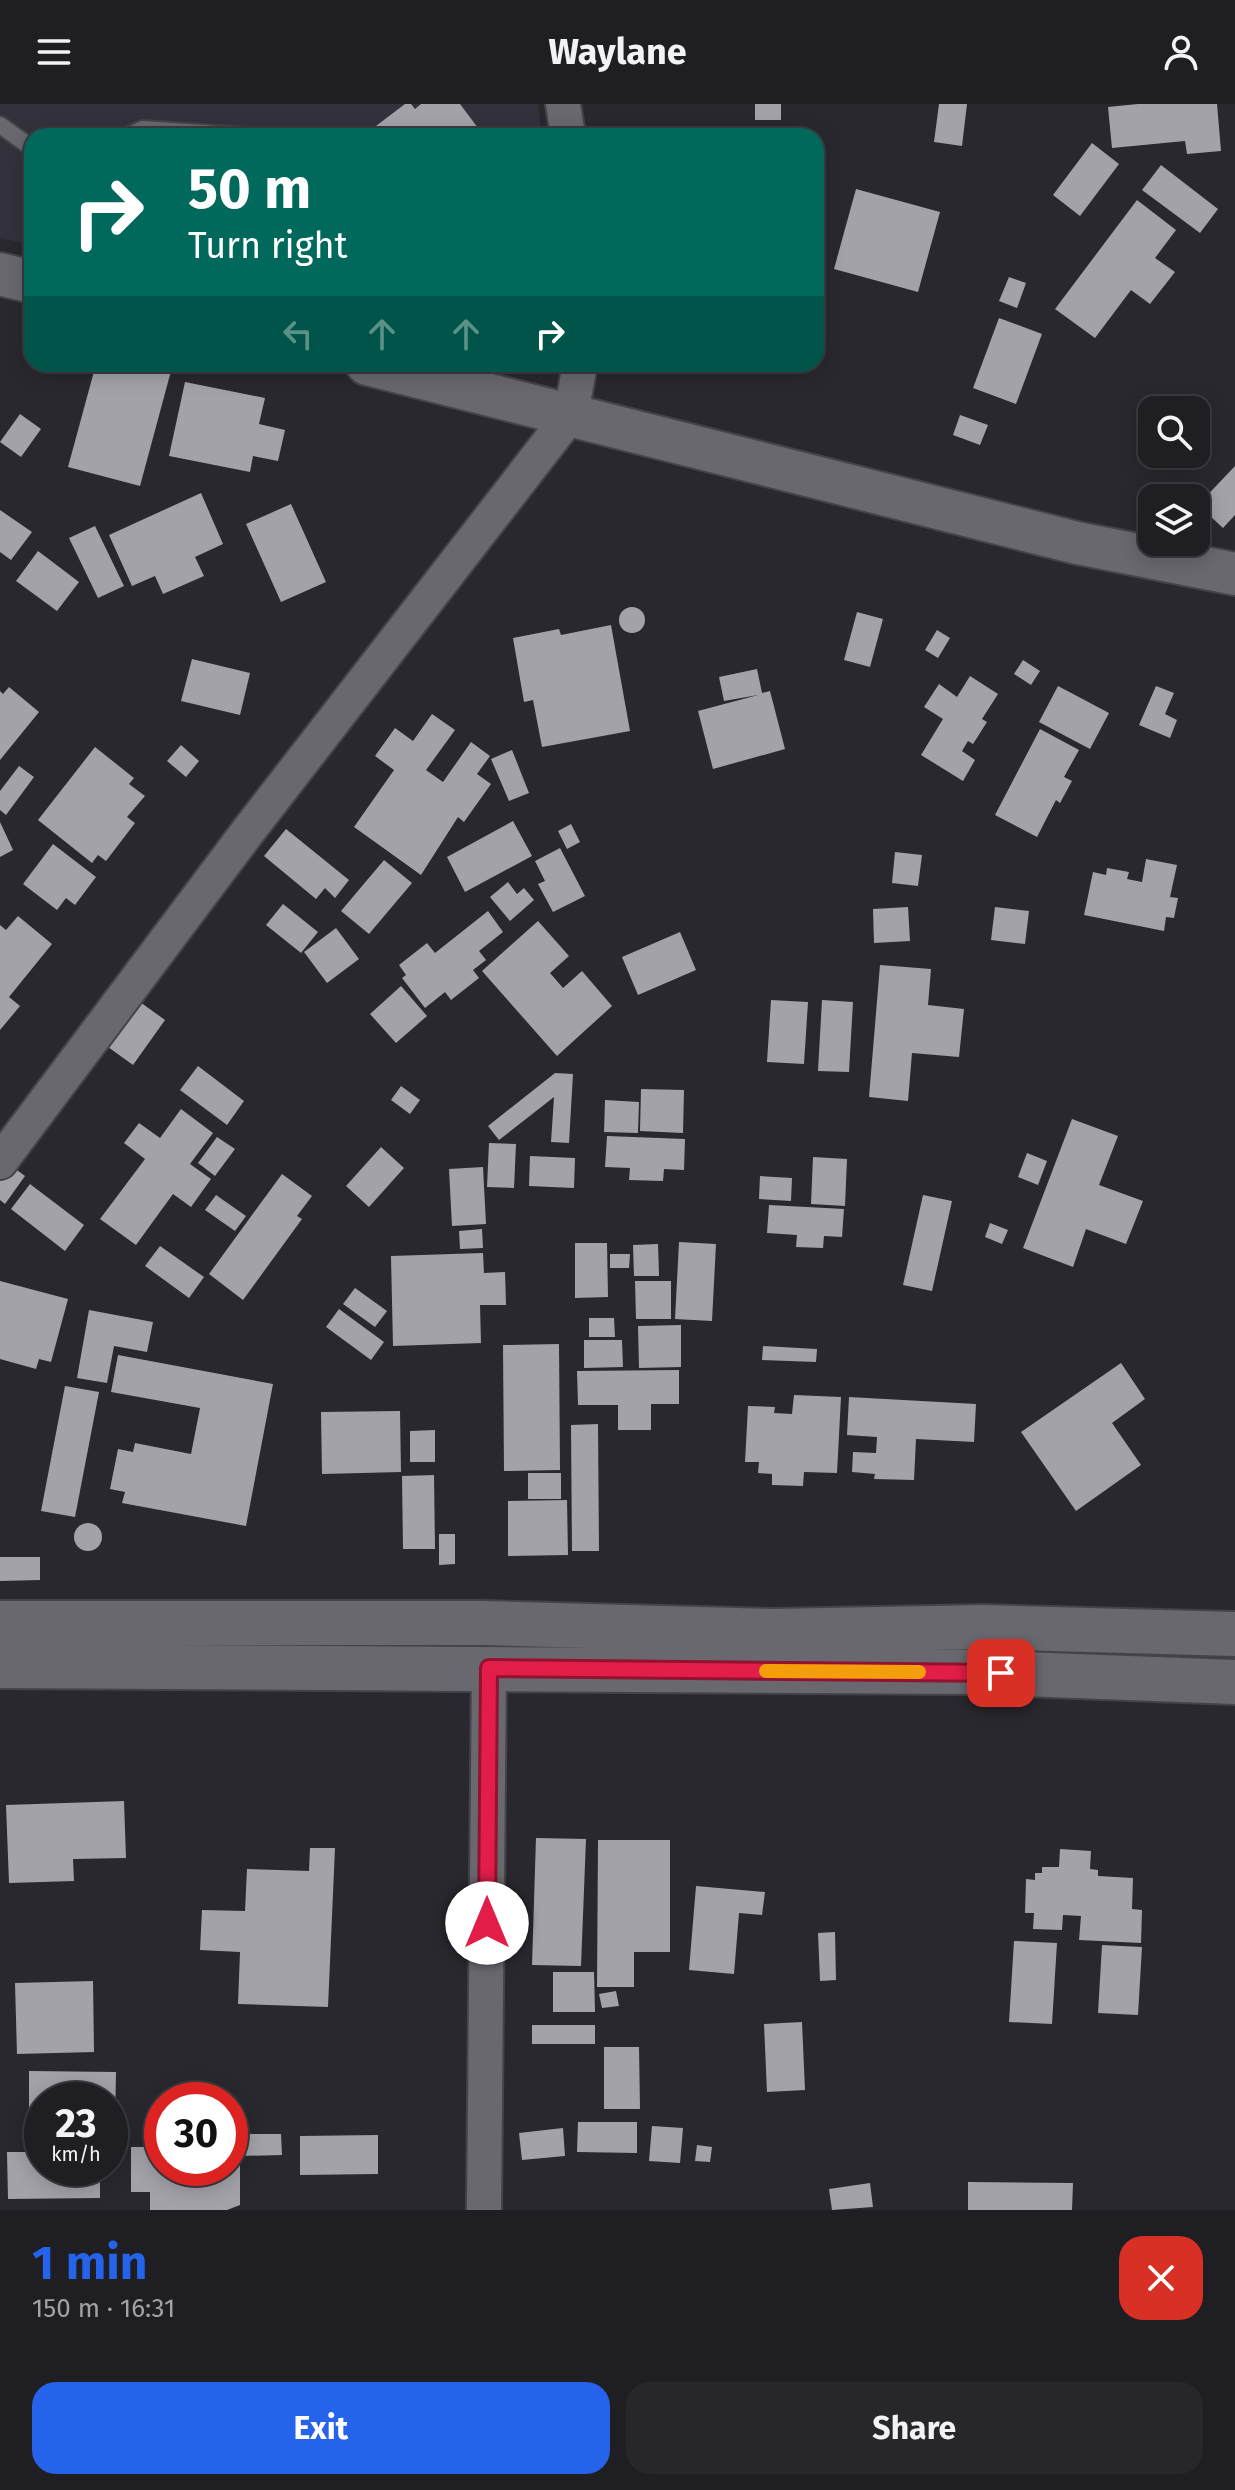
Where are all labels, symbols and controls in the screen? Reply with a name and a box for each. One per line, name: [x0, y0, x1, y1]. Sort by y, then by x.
icon: menu: [32, 30, 76, 74]
text: Waylane: [548, 30, 687, 74]
icon: person: [1159, 30, 1203, 74]
text: 50 m: [188, 156, 311, 223]
icon: right: [56, 160, 160, 264]
text: Turn right: [188, 224, 348, 268]
icon: left: [276, 312, 320, 356]
icon: ahead: [360, 312, 404, 356]
icon: ahead: [444, 312, 488, 356]
icon: right: [528, 312, 572, 356]
map controls: [1138, 396, 1210, 556]
button: search: [1138, 396, 1210, 468]
button: layers: [1138, 484, 1210, 556]
pin: [967, 1639, 1035, 1707]
icon: arrive: [979, 1651, 1023, 1695]
position arrow: [445, 1881, 529, 1965]
speed limit sign: 30: [144, 2082, 248, 2186]
text: 23: [55, 2100, 97, 2148]
text: km/h: [51, 2142, 101, 2166]
text: 1 min: [32, 2234, 147, 2292]
button: close: [1119, 2236, 1203, 2320]
text: 150 m · 16:31: [32, 2293, 175, 2324]
button: Exit: [32, 2382, 610, 2474]
button: Share: [626, 2382, 1203, 2474]

